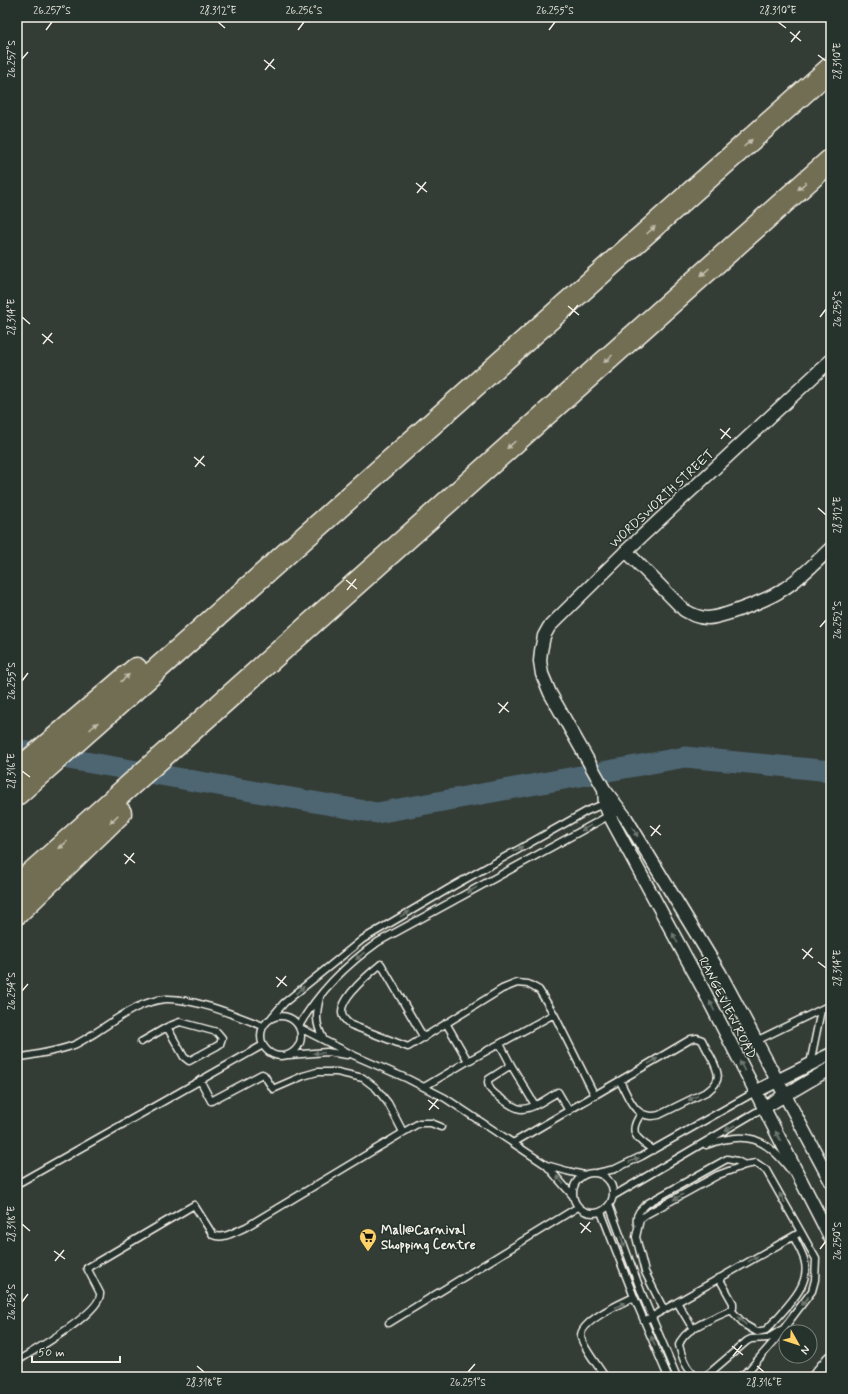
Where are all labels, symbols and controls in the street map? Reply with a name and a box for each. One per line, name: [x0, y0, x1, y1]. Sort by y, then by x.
text: 26.257°S: [33, 4, 71, 18]
text: 28.312°E: [200, 4, 237, 18]
text: 26.256°S: [286, 4, 323, 18]
text: 26.255°S: [536, 4, 574, 18]
text: 28.310°E: [760, 4, 797, 18]
text: 26.257°S: [5, 40, 19, 78]
text: 28.310°E: [831, 42, 845, 79]
one-way arrow: [743, 139, 752, 148]
one-way arrow: [797, 181, 807, 191]
one-way arrow: [646, 225, 656, 235]
one-way arrow: [700, 268, 710, 277]
text: 26.253°S: [831, 291, 845, 327]
text: 28.314°E: [5, 299, 19, 335]
one-way arrow: [603, 354, 613, 364]
one-way arrow: [505, 441, 516, 450]
street label: WORDSWORTH STREET: [606, 446, 718, 552]
text: 28.312°E: [831, 496, 845, 533]
text: 26.252°S: [831, 601, 845, 639]
text: 26.255°S: [5, 662, 19, 700]
one-way arrow: [120, 673, 131, 682]
one-way arrow: [89, 721, 99, 731]
text: 28.316°E: [5, 753, 19, 789]
one-way arrow: [109, 814, 119, 824]
one-way arrow: [580, 825, 592, 831]
one-way arrow: [631, 826, 638, 838]
one-way arrow: [58, 840, 68, 850]
one-way arrow: [512, 846, 524, 853]
one-way arrow: [466, 887, 478, 894]
one-way arrow: [399, 911, 411, 918]
one-way arrow: [672, 932, 679, 944]
text: 28.314°E: [831, 950, 845, 986]
one-way arrow: [355, 951, 365, 960]
street label: RANGEVIEW ROAD: [694, 954, 760, 1062]
text: 26.254°S: [5, 972, 19, 1010]
one-way arrow: [295, 985, 305, 994]
one-way arrow: [708, 1000, 715, 1012]
one-way arrow: [313, 1049, 325, 1056]
one-way arrow: [647, 1058, 659, 1065]
one-way arrow: [738, 1060, 745, 1072]
one-way arrow: [688, 1095, 699, 1101]
one-way arrow: [725, 1124, 735, 1132]
one-way arrow: [775, 1130, 781, 1141]
one-way arrow: [628, 1157, 640, 1163]
one-way arrow: [555, 1175, 564, 1186]
one-way arrow: [779, 1192, 786, 1204]
one-way arrow: [673, 1194, 684, 1200]
text: 28.318°E: [5, 1206, 19, 1242]
place label: Mall@Carnival Shopping Centre: [381, 1222, 476, 1255]
text: 26.250°S: [831, 1222, 845, 1260]
supermarket icon: Mall@Carnival Shopping Centre: [358, 1227, 378, 1252]
one-way arrow: [620, 1236, 626, 1248]
one-way arrow: [748, 1256, 759, 1263]
text: 26.253°S: [5, 1284, 19, 1320]
one-way arrow: [801, 1295, 809, 1306]
one-way arrow: [614, 1301, 625, 1308]
one-way arrow: [737, 1316, 747, 1326]
north arrow: [778, 1324, 818, 1364]
one-way arrow: [649, 1335, 655, 1347]
scale bar: [32, 1338, 120, 1364]
text: N: [797, 1342, 813, 1357]
text: 50 m: [38, 1345, 65, 1361]
text: 28.318°E: [186, 1376, 222, 1390]
text: 26.251°S: [450, 1376, 486, 1390]
text: 28.316°E: [746, 1376, 782, 1390]

